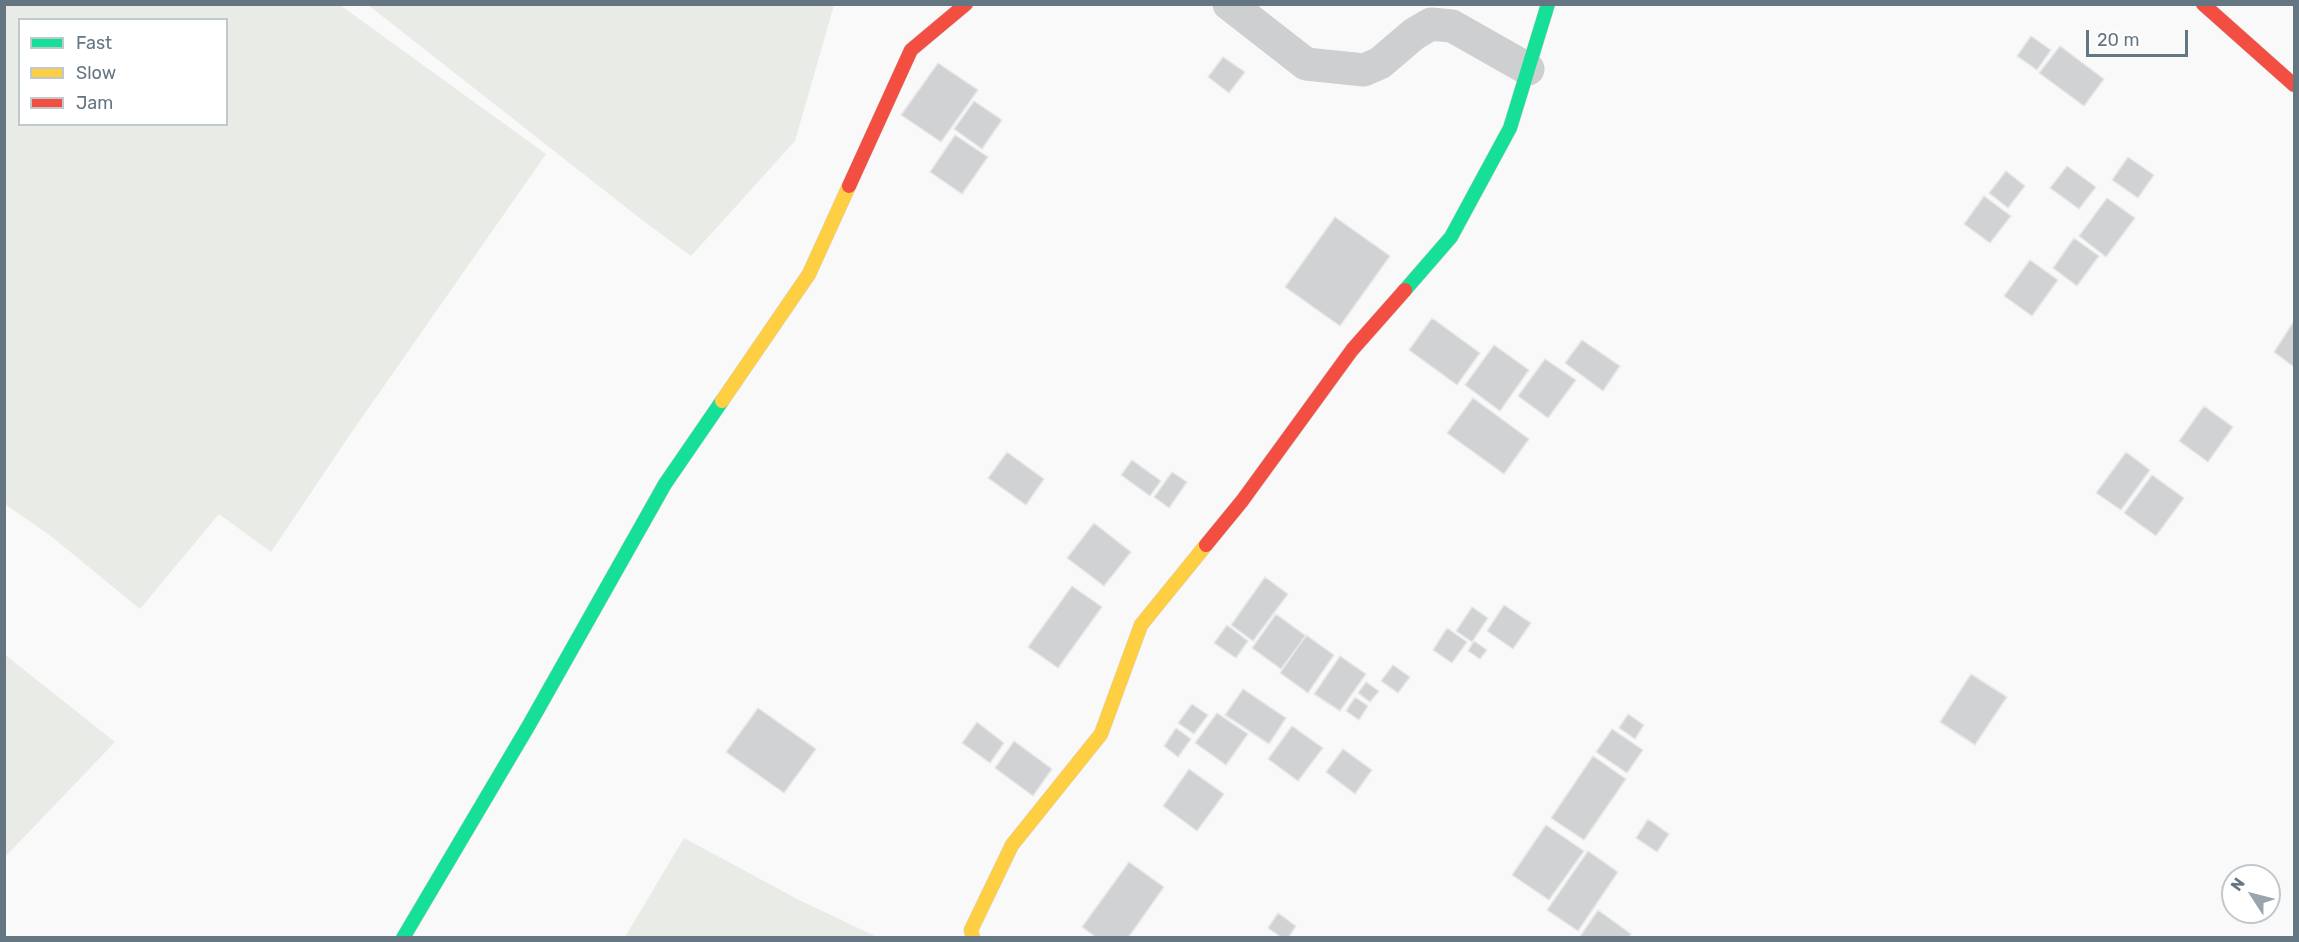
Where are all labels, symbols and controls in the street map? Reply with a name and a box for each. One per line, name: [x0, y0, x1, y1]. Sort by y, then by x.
legend: [18, 18, 228, 126]
scale bar: [2089, 18, 2191, 56]
text: 20 m: [2097, 29, 2139, 51]
text: Fast: [76, 32, 112, 54]
text: Slow: [76, 62, 116, 84]
text: Jam: [76, 92, 113, 114]
north arrow: [2221, 864, 2281, 924]
text: N: [2227, 874, 2249, 895]

